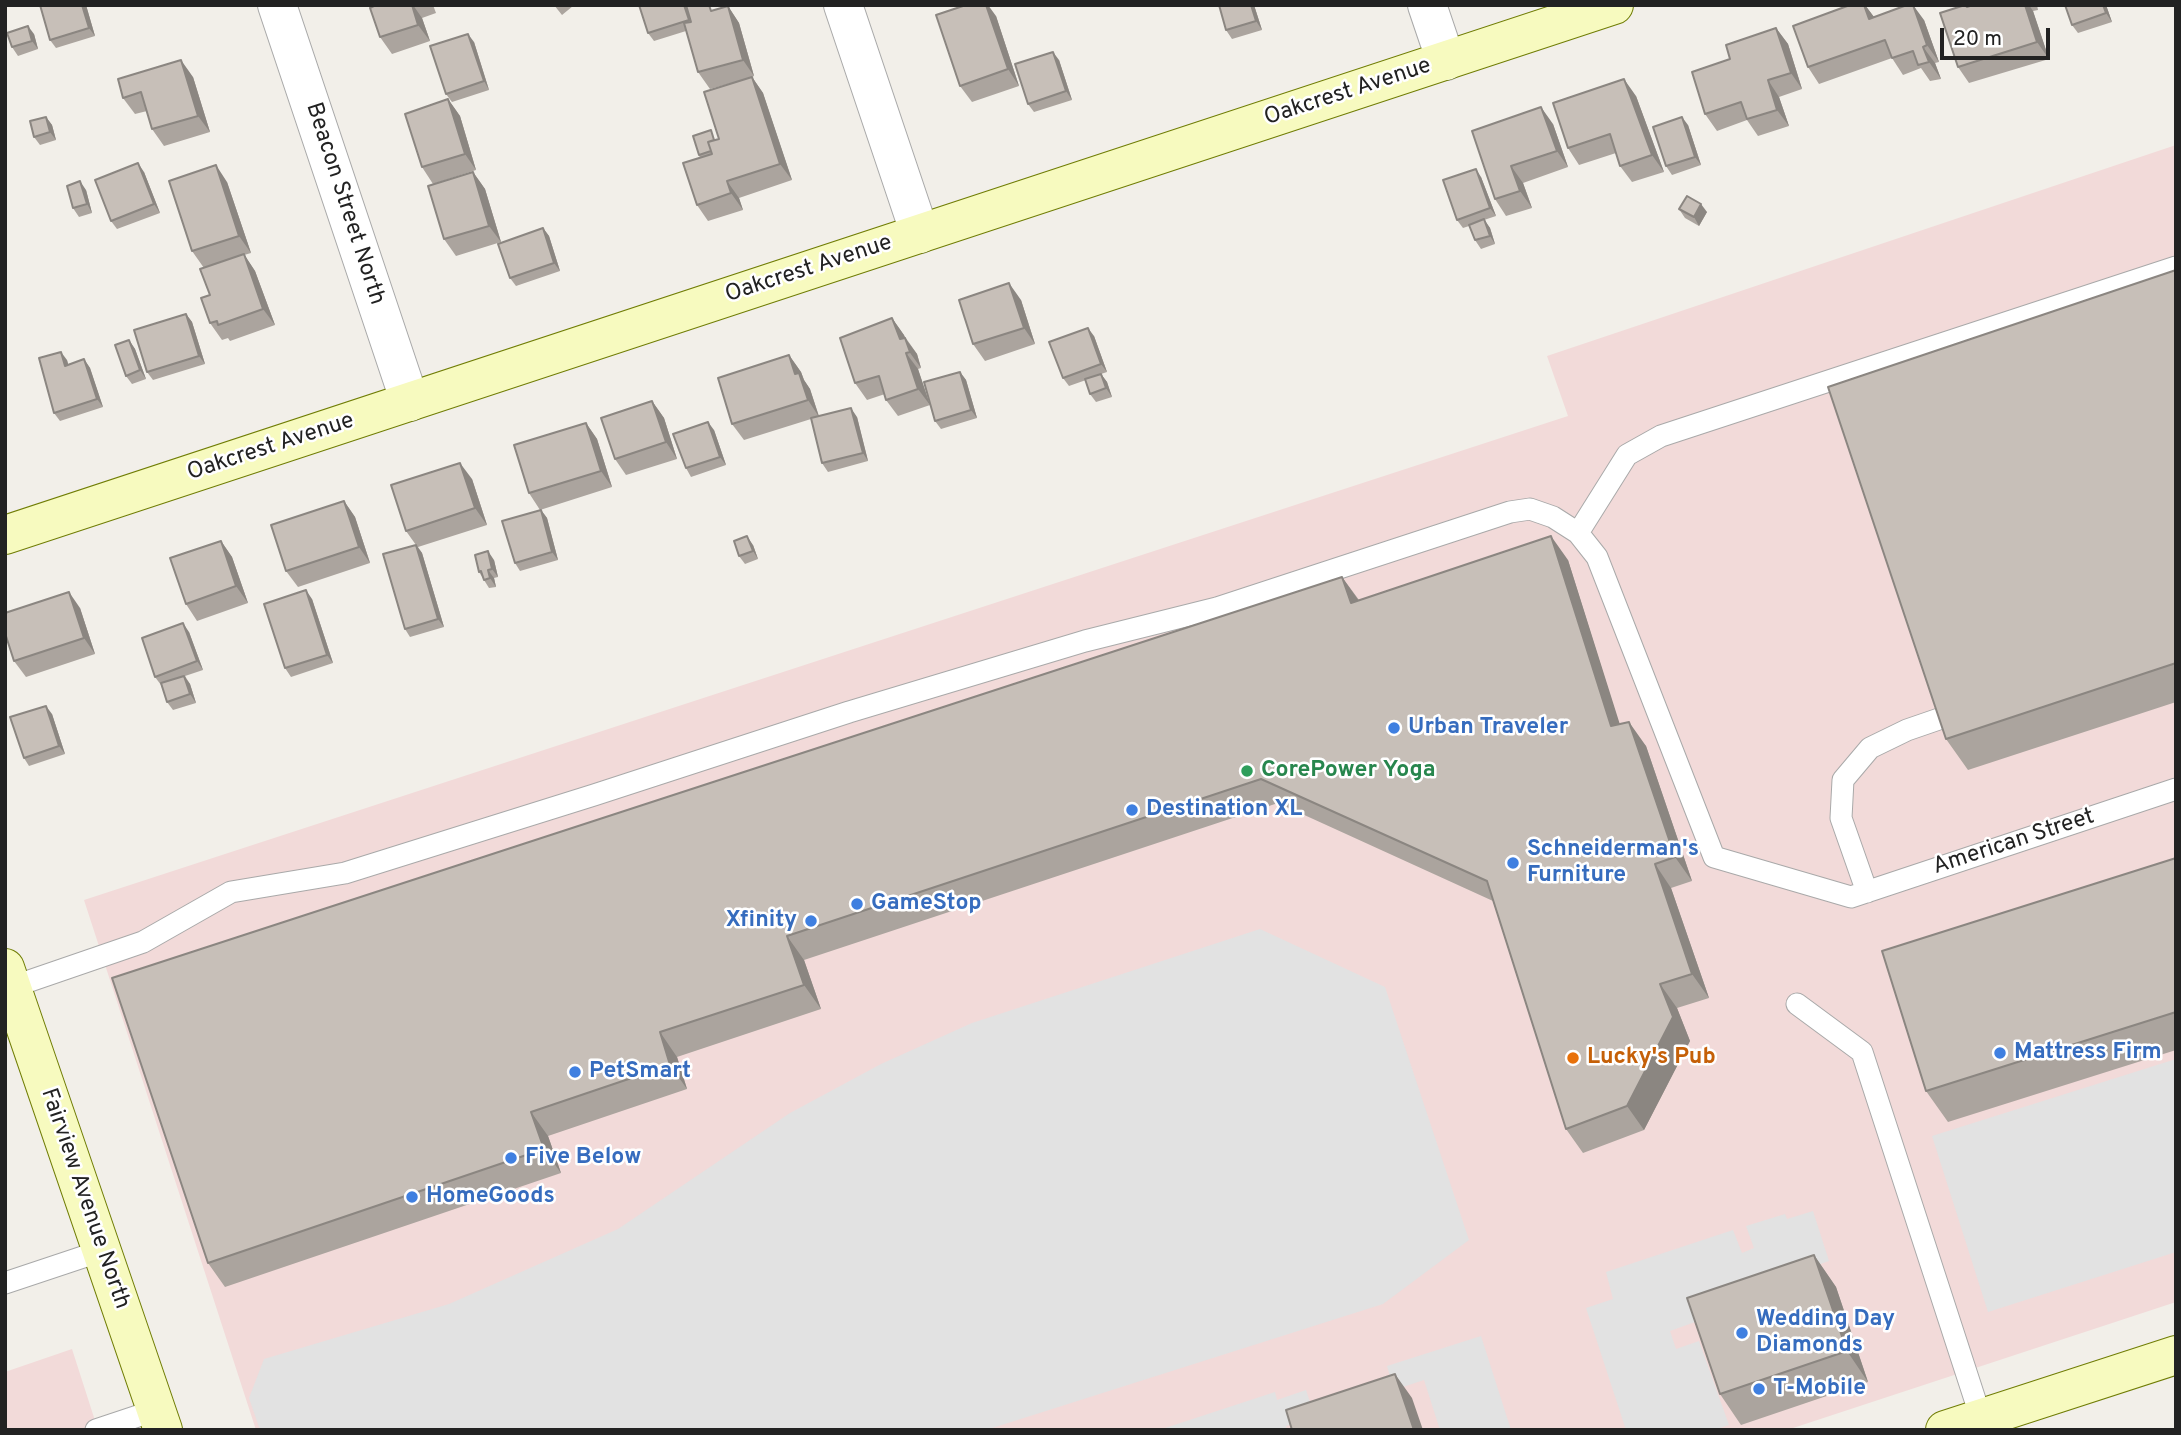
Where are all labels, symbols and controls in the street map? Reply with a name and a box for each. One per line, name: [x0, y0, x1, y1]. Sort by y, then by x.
scale bar: [1943, 14, 2053, 58]
text: 20 m: [1953, 26, 2002, 53]
street label: Oakcrest Avenue: [1261, 53, 1435, 133]
street label: Beacon Street North: [298, 99, 390, 309]
street label: Oakcrest Avenue: [722, 230, 896, 310]
street label: Oakcrest Avenue: [184, 408, 358, 488]
place label: Urban Traveler: [1408, 714, 1568, 742]
marker: Urban Traveler: [1386, 720, 1402, 736]
place label: CorePower Yoga: [1261, 757, 1436, 785]
marker: CorePower Yoga: [1239, 763, 1255, 779]
place label: Destination XL: [1146, 796, 1302, 824]
marker: Destination XL: [1124, 802, 1140, 818]
street label: American Street: [1930, 804, 2098, 882]
place label: Schneiderman's Furniture: [1527, 836, 1699, 890]
marker: Schneiderman's Furniture: [1505, 855, 1521, 871]
place label: GameStop: [871, 890, 982, 918]
marker: GameStop: [849, 896, 865, 912]
place label: Xfinity: [726, 907, 797, 935]
marker: Xfinity: [803, 913, 819, 929]
place label: Mattress Firm: [2014, 1039, 2162, 1067]
place label: Lucky's Pub: [1587, 1044, 1716, 1072]
marker: Mattress Firm: [1992, 1045, 2008, 1061]
marker: Lucky's Pub: [1565, 1050, 1581, 1066]
place label: PetSmart: [589, 1058, 691, 1086]
marker: PetSmart: [567, 1064, 583, 1080]
street label: Fairview Avenue North: [33, 1085, 135, 1313]
place label: Five Below: [525, 1144, 641, 1172]
marker: Five Below: [503, 1150, 519, 1166]
place label: HomeGoods: [426, 1183, 555, 1211]
marker: HomeGoods: [404, 1189, 420, 1205]
place label: Wedding Day Diamonds: [1756, 1306, 1895, 1360]
marker: Wedding Day Diamonds: [1734, 1325, 1750, 1341]
place label: T-Mobile: [1773, 1375, 1866, 1403]
marker: T-Mobile: [1751, 1381, 1767, 1397]

